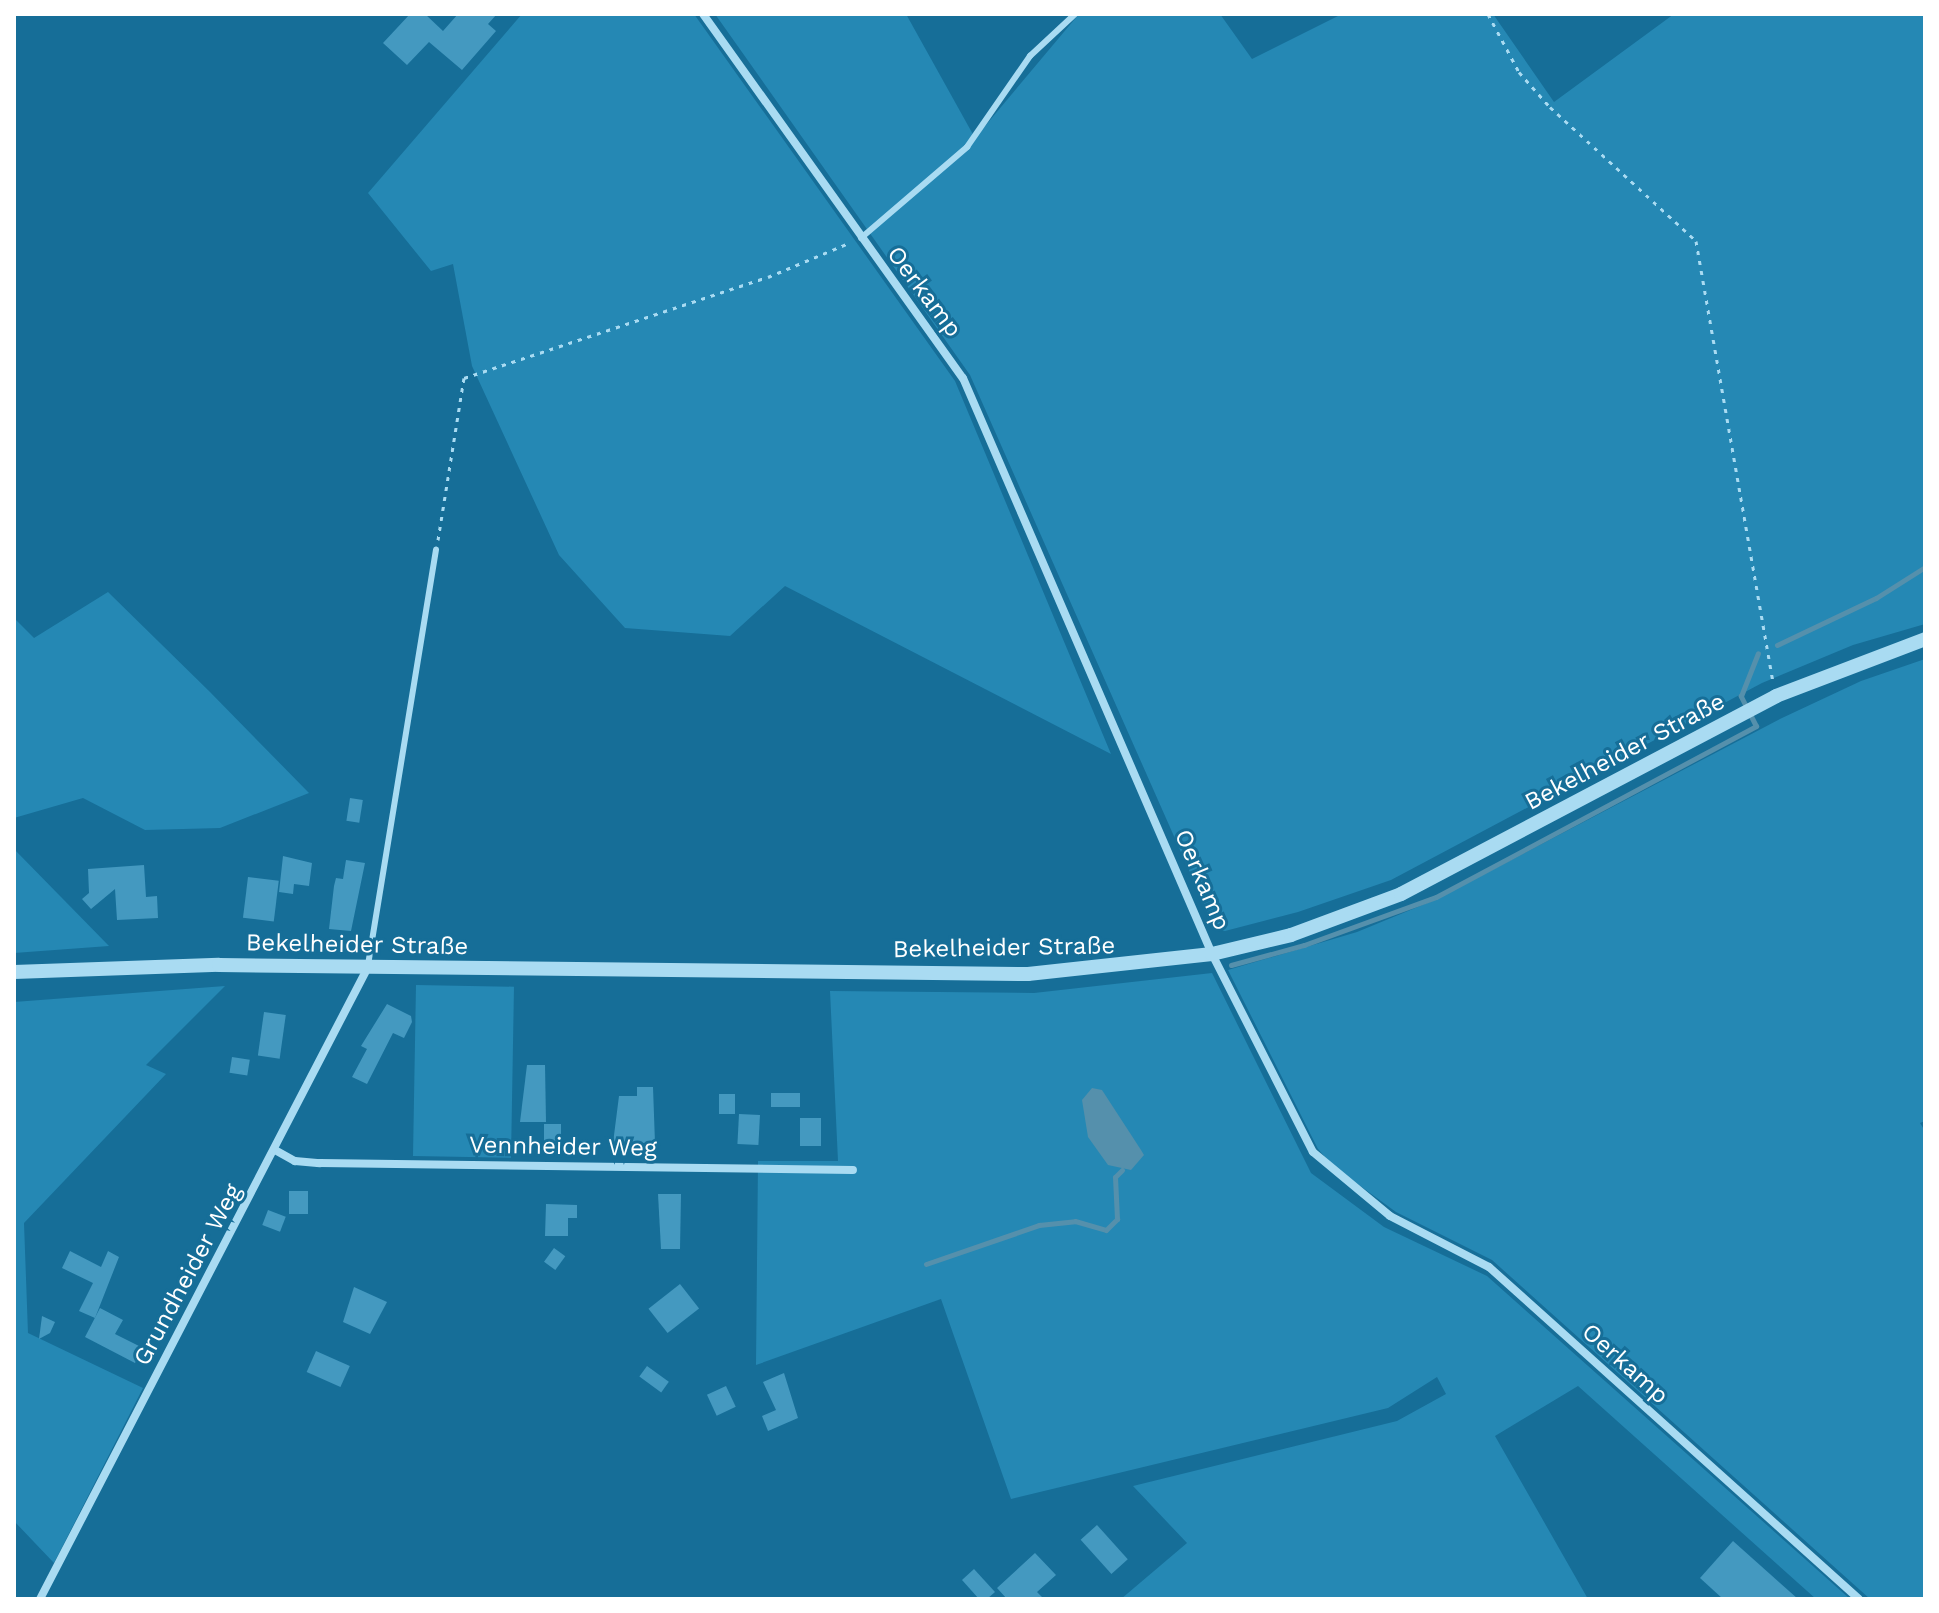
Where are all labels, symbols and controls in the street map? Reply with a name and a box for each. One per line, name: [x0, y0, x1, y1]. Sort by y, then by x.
street label: Oerkamp: [880, 241, 968, 343]
street label: Bekelheider Straße: [1520, 687, 1730, 817]
street label: Oerkamp: [1168, 825, 1236, 935]
street label: Bekelheider Straße: [245, 929, 469, 961]
street label: Bekelheider Straße: [892, 932, 1116, 964]
street label: Vennheider Weg: [468, 1131, 658, 1163]
street label: Grundheider Weg: [128, 1179, 248, 1371]
street label: Oerkamp: [1576, 1318, 1674, 1410]

